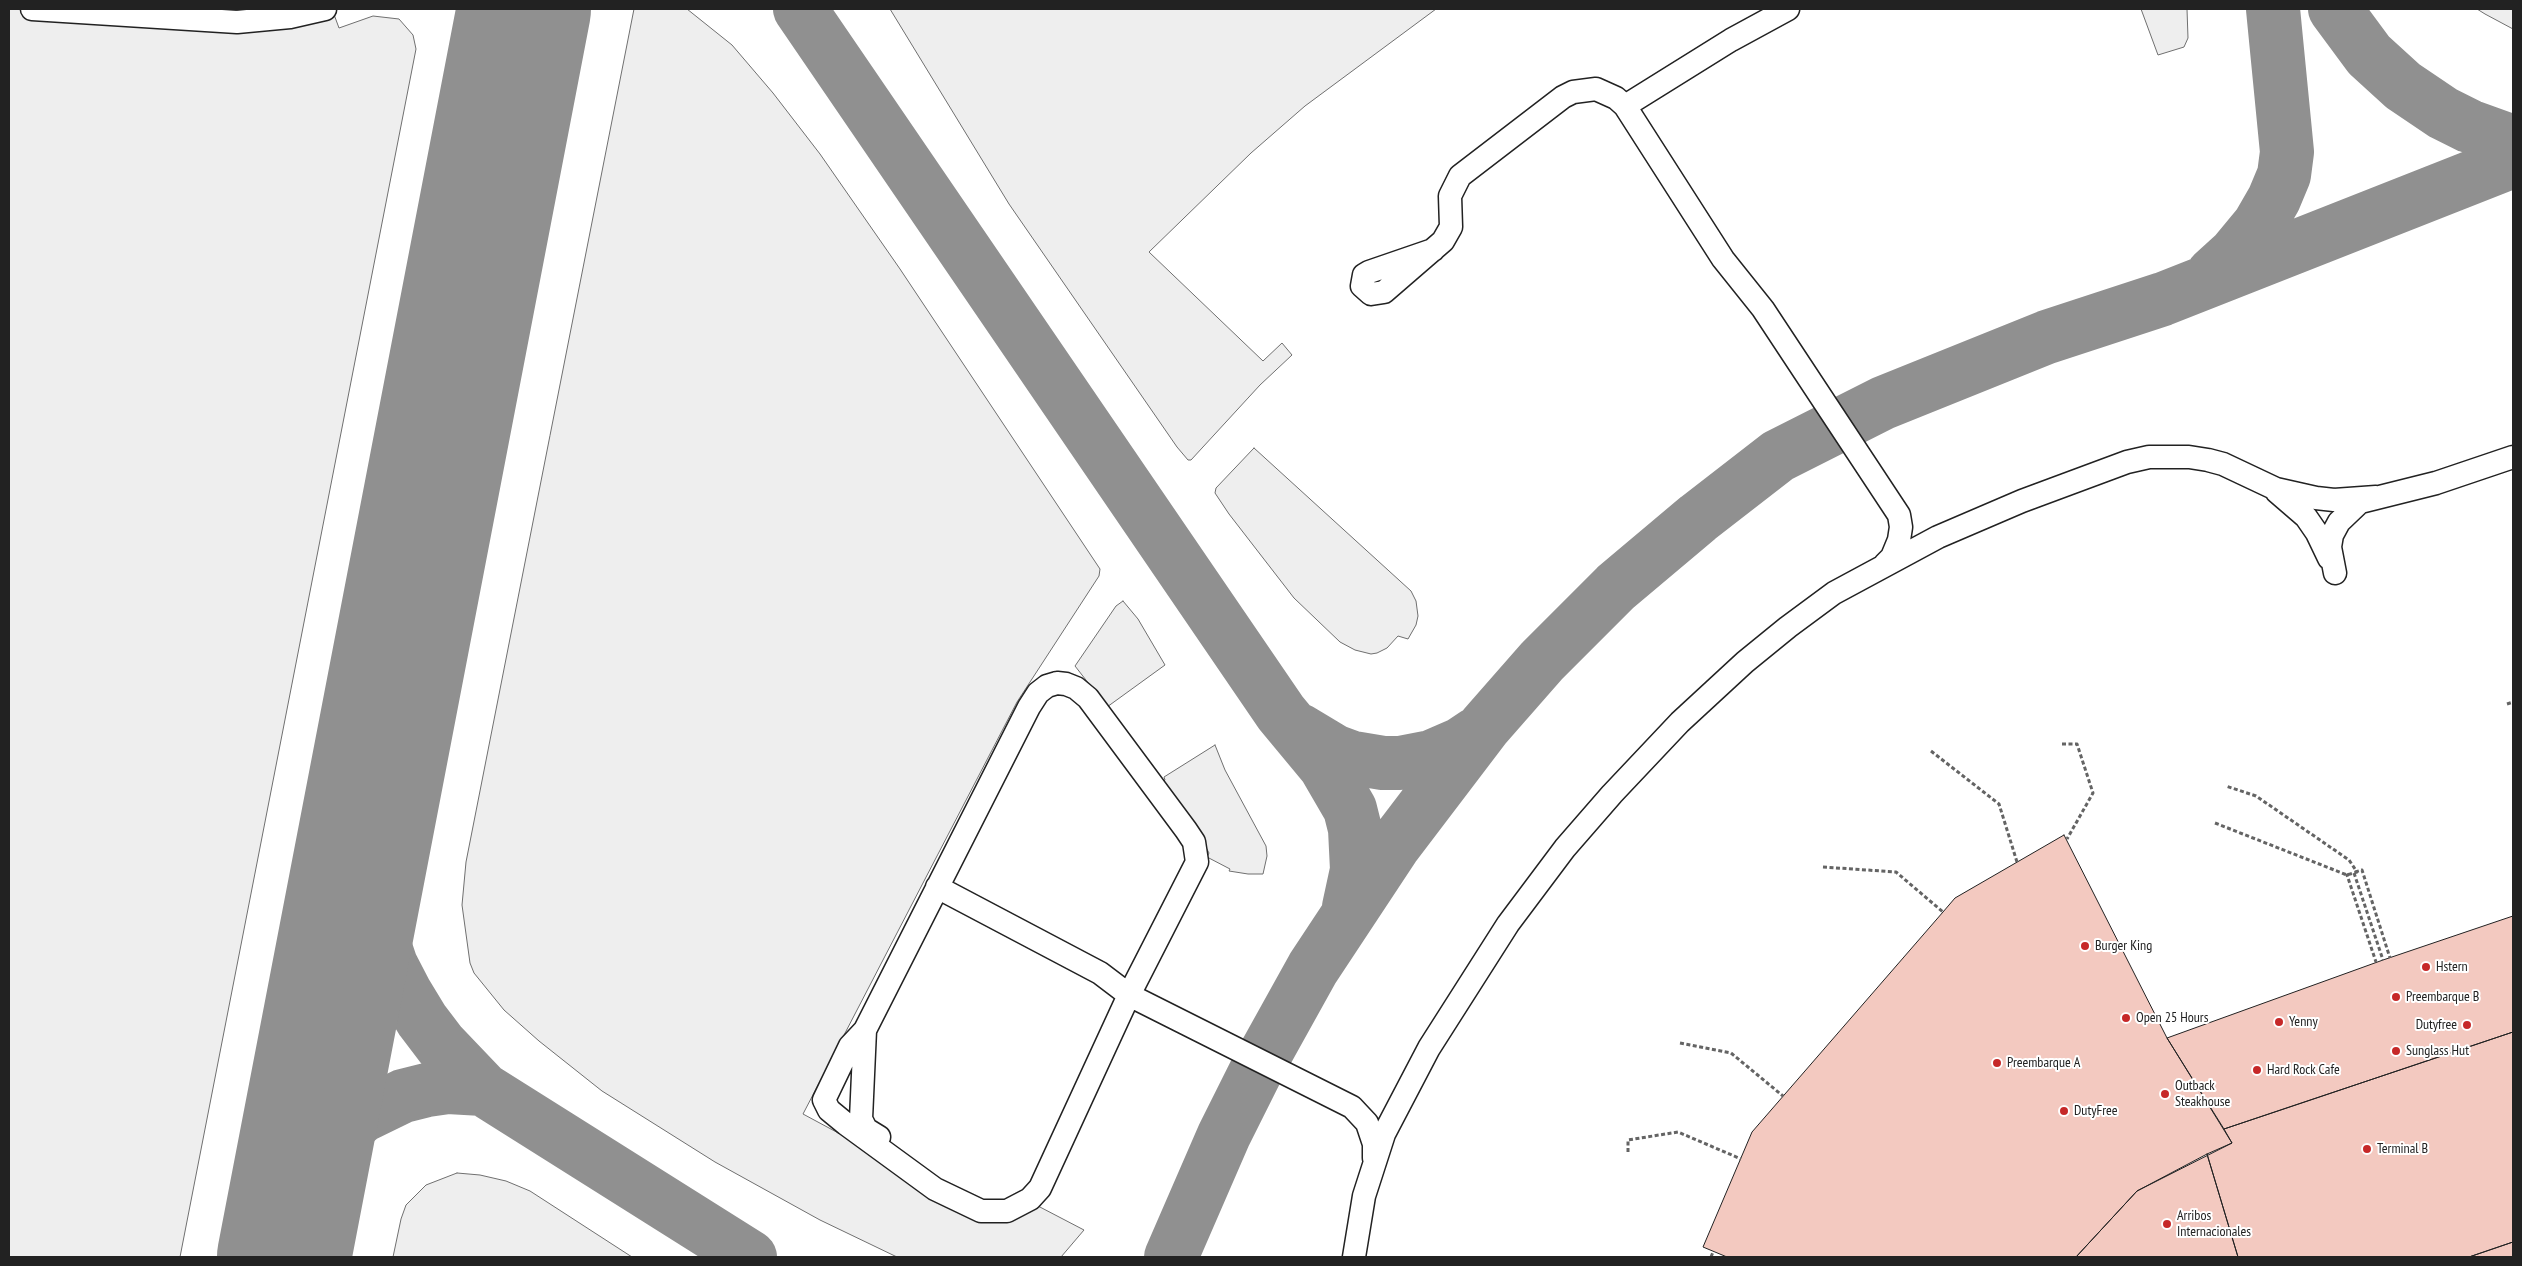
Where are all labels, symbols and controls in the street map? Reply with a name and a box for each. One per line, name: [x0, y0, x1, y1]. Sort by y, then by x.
place label: Burger King: [2095, 938, 2152, 954]
marker: Burger King: [2079, 940, 2091, 952]
place label: Hstern: [2436, 959, 2468, 975]
marker: Hstern: [2420, 961, 2432, 973]
place label: Preembarque B: [2406, 989, 2479, 1005]
marker: Preembarque B: [2390, 991, 2402, 1003]
place label: Open 25 Hours: [2136, 1010, 2208, 1026]
marker: Open 25 Hours: [2120, 1012, 2132, 1024]
place label: Yenny: [2289, 1014, 2318, 1030]
marker: Yenny: [2273, 1016, 2285, 1028]
place label: Dutyfree: [2416, 1017, 2457, 1033]
marker: Dutyfree: [2461, 1019, 2473, 1031]
place label: Sunglass Hut: [2406, 1043, 2469, 1059]
marker: Sunglass Hut: [2390, 1045, 2402, 1057]
place label: Preembarque A: [2007, 1055, 2080, 1071]
marker: Preembarque A: [1991, 1057, 2003, 1069]
place label: Hard Rock Cafe: [2267, 1062, 2340, 1078]
marker: Hard Rock Cafe: [2251, 1064, 2263, 1076]
place label: Outback Steakhouse: [2175, 1078, 2230, 1110]
marker: Outback Steakhouse: [2159, 1088, 2171, 1100]
place label: DutyFree: [2074, 1103, 2118, 1119]
marker: DutyFree: [2058, 1105, 2070, 1117]
place label: Terminal B: [2377, 1141, 2428, 1157]
marker: Terminal B: [2361, 1143, 2373, 1155]
place label: Arribos Internacionales: [2177, 1208, 2251, 1240]
marker: Arribos Internacionales: [2161, 1218, 2173, 1230]

